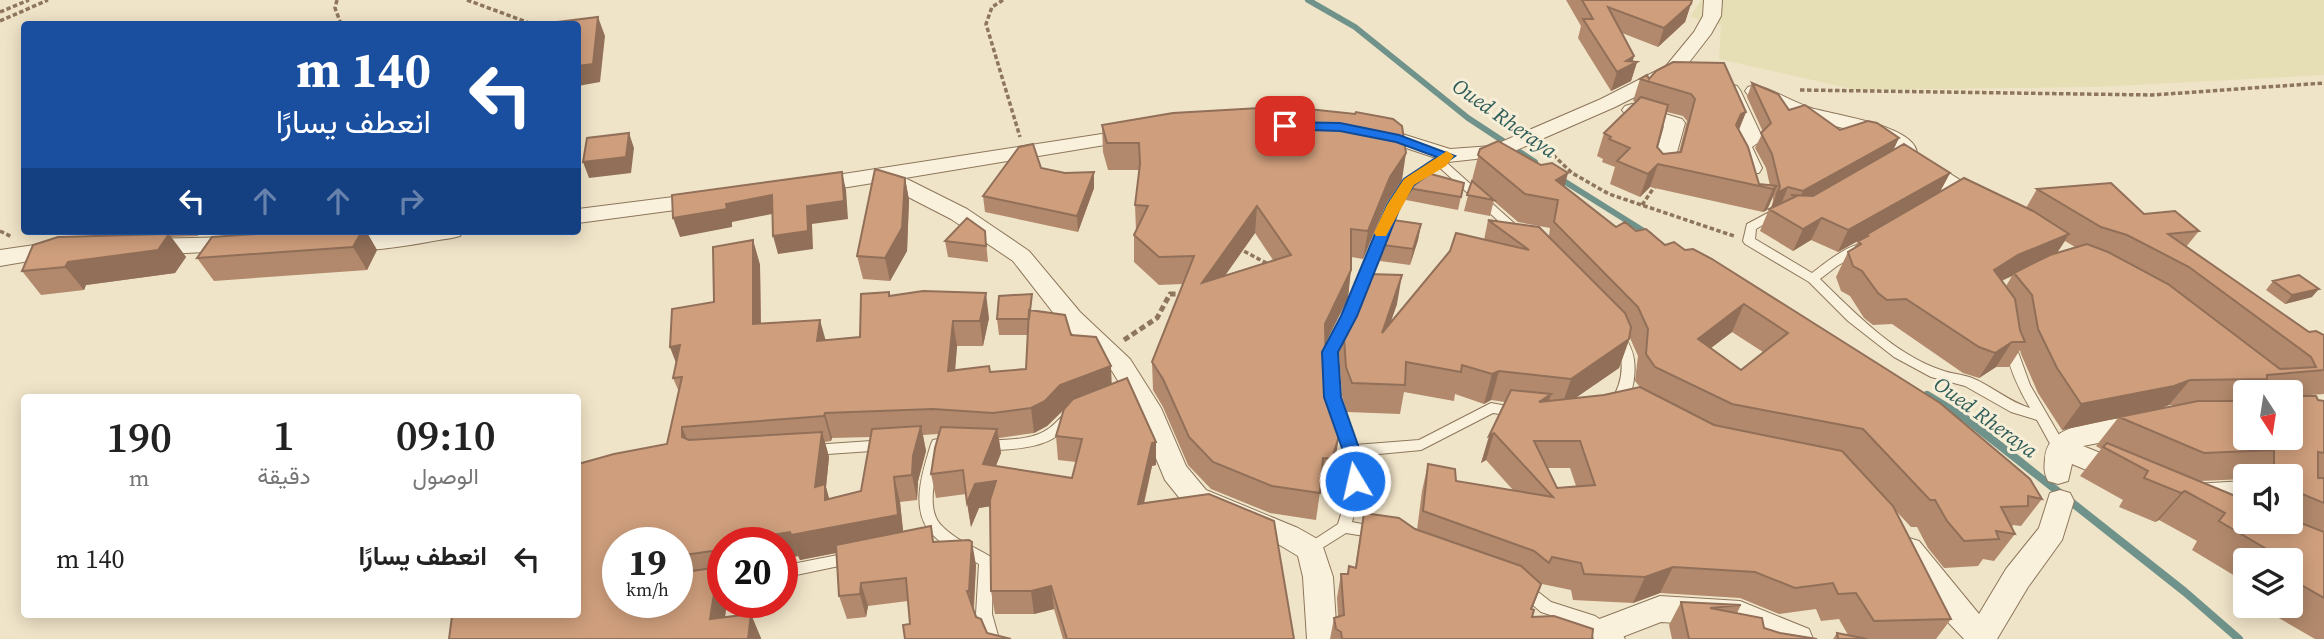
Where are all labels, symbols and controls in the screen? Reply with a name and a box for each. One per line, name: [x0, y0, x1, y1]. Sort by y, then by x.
text: 140 m: [296, 36, 431, 103]
icon: left: [455, 49, 546, 140]
water label: Oued Rheraya: [1447, 71, 1563, 165]
pin: [1255, 96, 1315, 156]
text: انعطف يسارًا: [276, 100, 431, 144]
icon: arrive: [1266, 107, 1304, 145]
icon: left: [173, 182, 211, 220]
icon: ahead: [246, 182, 284, 220]
icon: ahead: [319, 182, 357, 220]
icon: right: [392, 182, 430, 220]
water label: Oued Rheraya: [1928, 369, 2044, 465]
north arrow: [2233, 380, 2303, 450]
map controls: [2233, 380, 2303, 618]
text: 1: [273, 406, 295, 464]
text: 09:10: [396, 406, 496, 464]
text: 190: [106, 408, 172, 466]
position arrow: [1318, 444, 1392, 518]
text: دقيقة: [257, 460, 310, 492]
text: الوصول: [413, 460, 479, 492]
text: m: [129, 462, 149, 494]
button: sound: [2233, 464, 2303, 534]
speed limit sign: 20: [707, 527, 798, 618]
text: انعطف يسارًا: [358, 538, 487, 574]
text: 19: [629, 539, 666, 587]
icon: left: [508, 540, 546, 578]
text: 140 m: [56, 541, 125, 577]
button: layers: [2233, 548, 2303, 618]
text: km/h: [626, 577, 669, 602]

